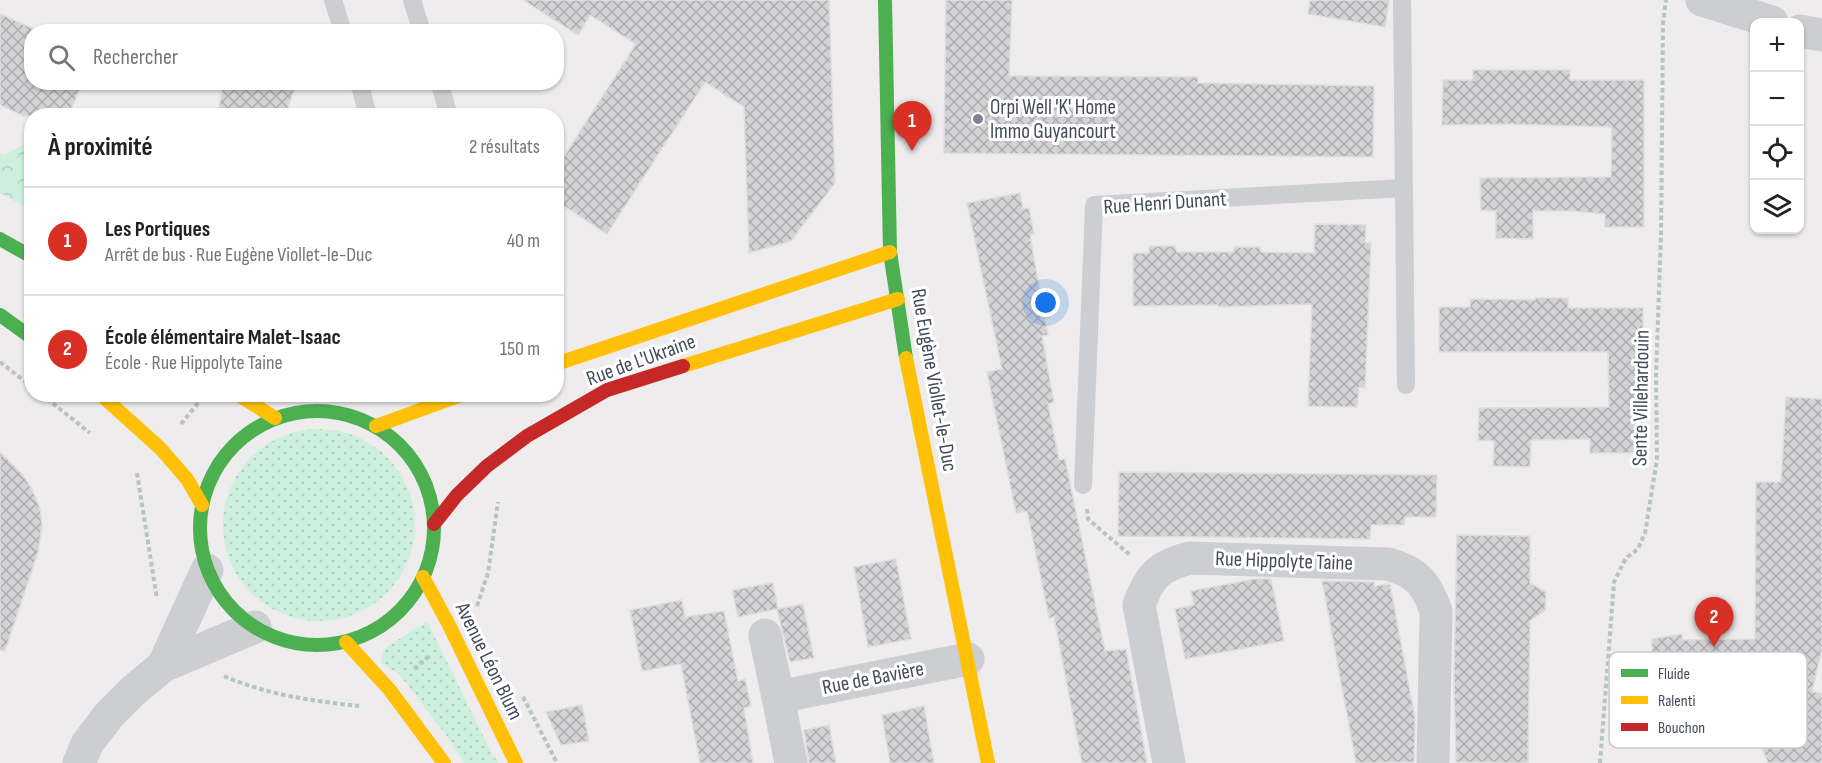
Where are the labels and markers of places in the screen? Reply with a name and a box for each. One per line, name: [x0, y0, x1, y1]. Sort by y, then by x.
place label: Orpi Well 'K' Home Immo Guyancourt: [990, 95, 1116, 144]
pin: 1: [892, 102, 932, 151]
marker: Orpi Well 'K' Home Immo Guyancourt: [971, 112, 985, 126]
pin: 2: [1694, 598, 1734, 647]

